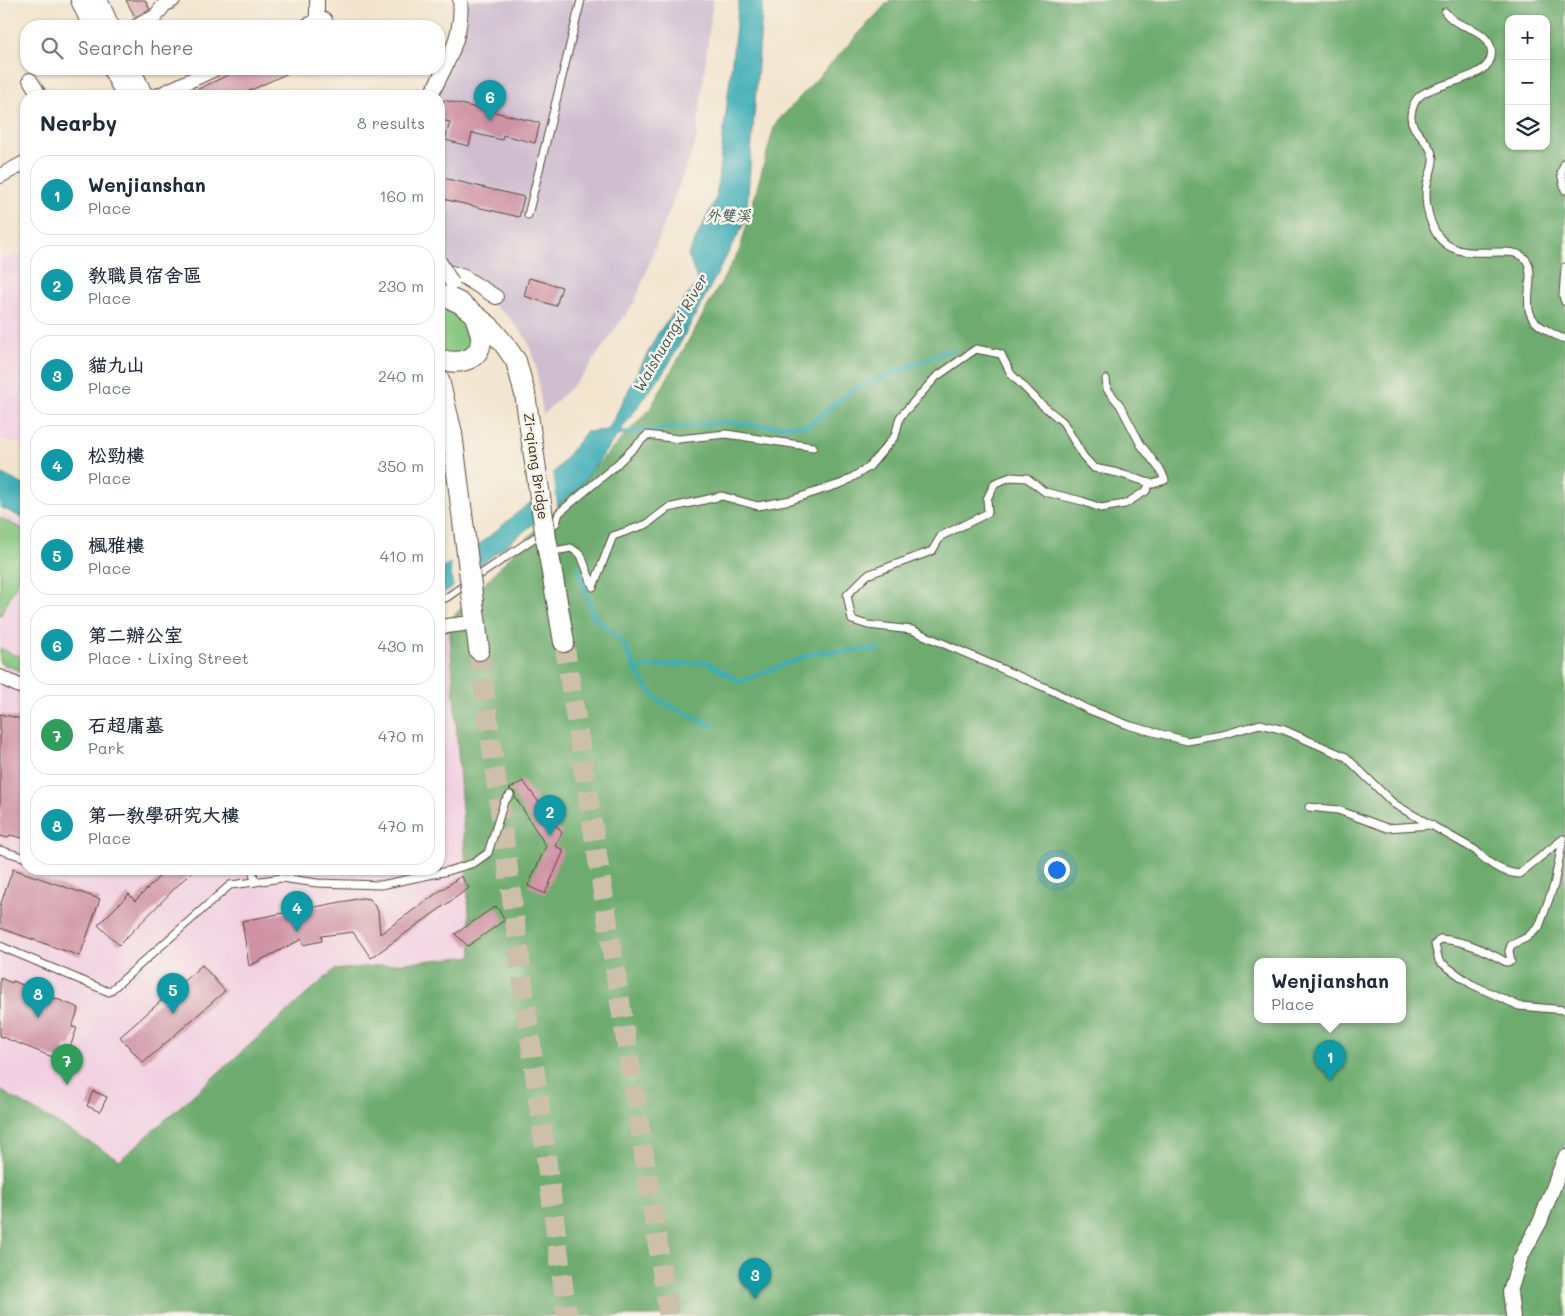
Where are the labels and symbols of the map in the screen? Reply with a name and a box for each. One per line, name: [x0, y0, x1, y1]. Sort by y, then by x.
pin: 6: [474, 80, 506, 121]
water label: 外雙溪: [705, 205, 751, 225]
water label: Waishuangxi River: [628, 269, 712, 395]
street label: Zi-qiang Bridge: [520, 411, 553, 521]
pin: 2: [534, 795, 566, 836]
your location: [1044, 857, 1070, 883]
pin: 4: [281, 891, 313, 932]
pin: 5: [157, 973, 189, 1014]
pin: 8: [22, 977, 54, 1018]
pin: 1: [1314, 1040, 1346, 1081]
pin: 7: [51, 1044, 83, 1085]
pin: 3: [739, 1258, 771, 1299]

